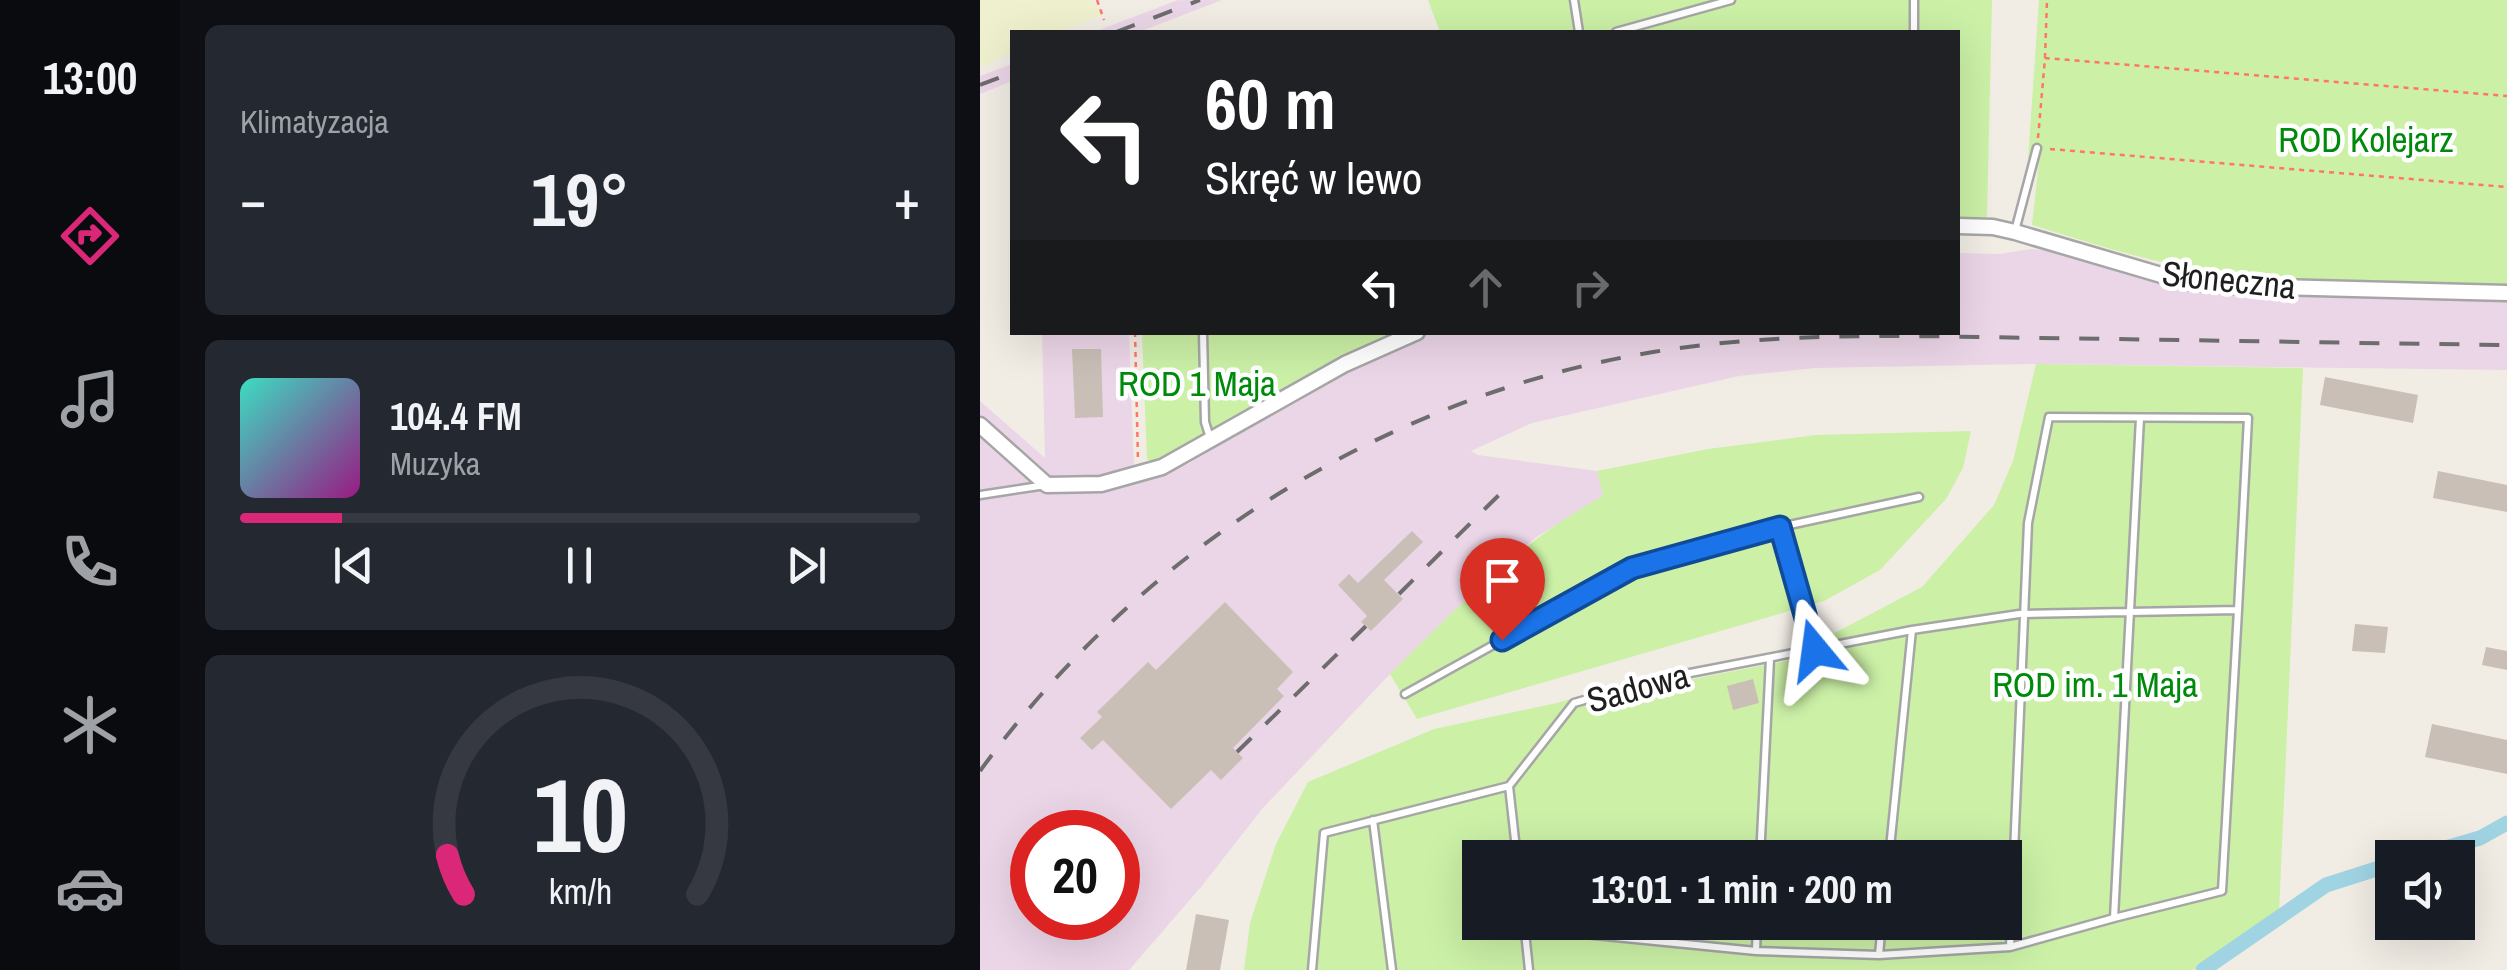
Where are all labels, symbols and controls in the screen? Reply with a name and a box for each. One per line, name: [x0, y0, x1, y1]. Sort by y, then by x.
text: 13:00: [43, 47, 137, 108]
text: 60 m: [1205, 57, 1336, 151]
icon: left: [1040, 70, 1170, 200]
text: Klimatyzacja: [240, 100, 389, 143]
park label: ROD Kolejarz: [2278, 116, 2454, 163]
text: Skręć w lewo: [1205, 147, 1422, 208]
text: 19°: [531, 148, 629, 249]
text: −: [240, 162, 266, 236]
text: +: [894, 162, 920, 236]
icon: directions: [55, 201, 125, 271]
street label: Słoneczna: [2160, 249, 2298, 310]
icon: left: [1353, 260, 1408, 315]
icon: ahead: [1458, 260, 1513, 315]
icon: right: [1563, 260, 1618, 315]
park label: ROD 1 Maja: [1118, 360, 1276, 407]
icon: music: [55, 364, 125, 434]
text: 104.4 FM: [390, 391, 522, 442]
text: Muzyka: [390, 442, 480, 485]
icon: phone: [55, 527, 125, 597]
icon: previous: [326, 538, 381, 593]
icon: pause: [552, 538, 607, 593]
icon: next: [779, 538, 834, 593]
pin: [1460, 538, 1545, 641]
icon: arrive: [1475, 553, 1530, 608]
position arrow: [1763, 598, 1867, 702]
street label: Sadowa: [1582, 651, 1694, 724]
park label: ROD im. 1 Maja: [1992, 661, 2198, 708]
icon: climate: [55, 690, 125, 760]
text: 10: [533, 744, 627, 884]
speed limit sign: 20: [1010, 810, 1140, 940]
map controls: [2375, 840, 2475, 940]
button: sound: [2375, 840, 2475, 940]
icon: car: [55, 853, 125, 923]
text: 13:01 · 1 min · 200 m: [1591, 864, 1893, 915]
text: km/h: [548, 867, 612, 915]

